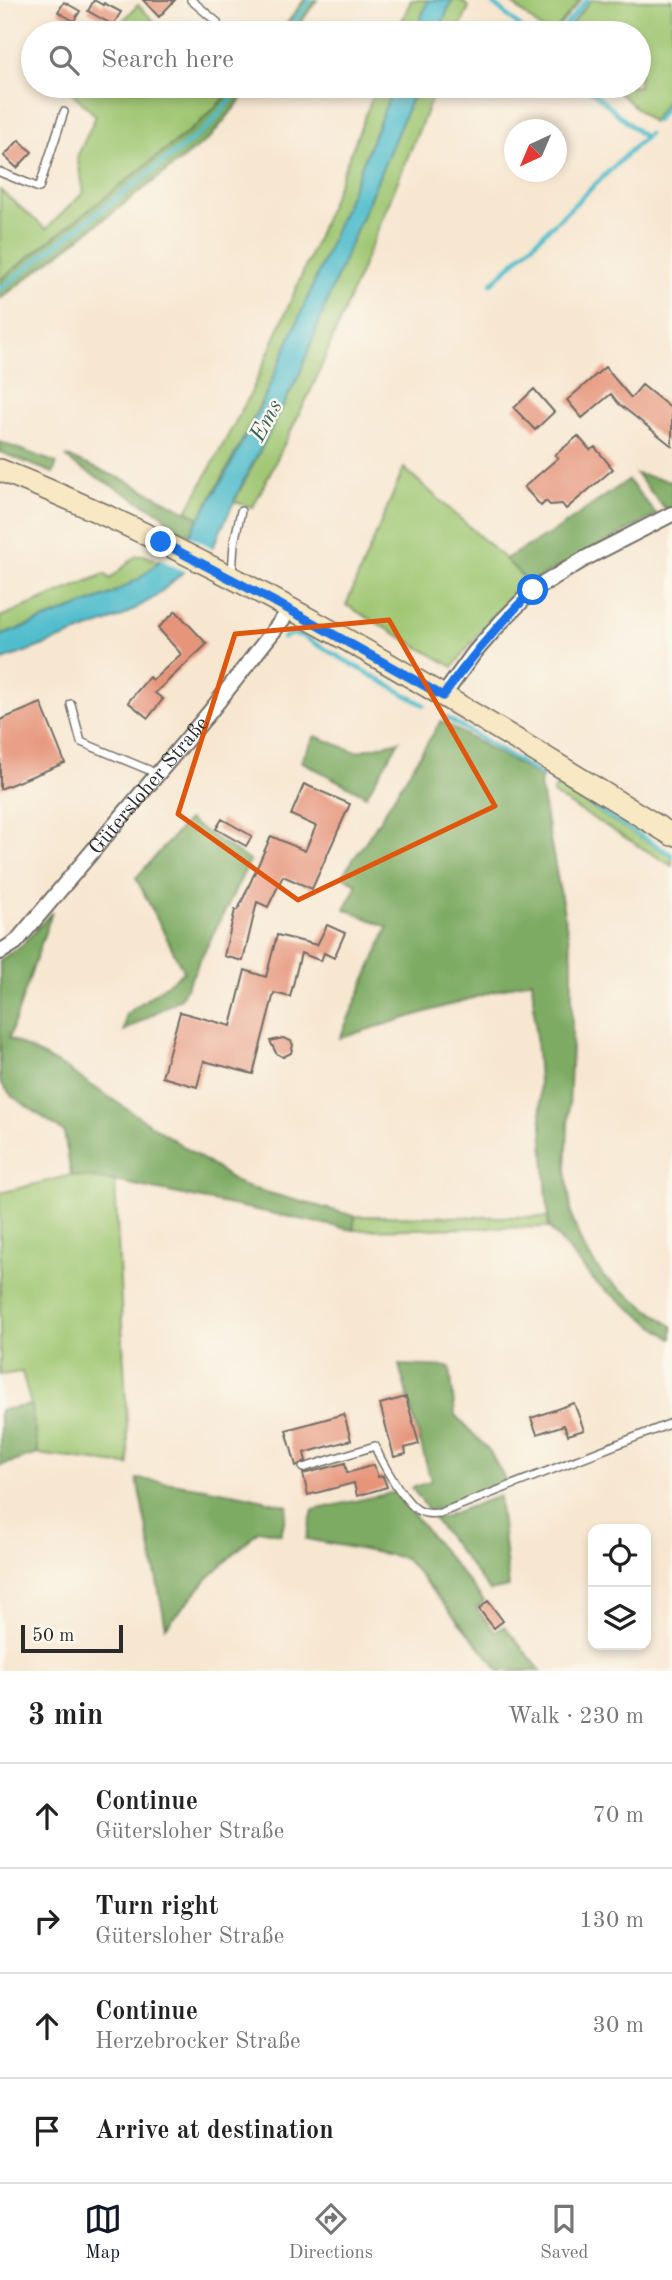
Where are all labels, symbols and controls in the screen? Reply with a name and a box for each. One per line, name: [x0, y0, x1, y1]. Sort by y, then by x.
search box: [21, 21, 651, 98]
icon: search: [45, 41, 83, 79]
text: Search here: [101, 47, 234, 73]
north arrow: [504, 119, 567, 182]
water label: Ems: [245, 395, 287, 447]
route end: [145, 526, 176, 557]
route start: [517, 574, 548, 605]
street label: Gütersloher Straße: [86, 713, 213, 859]
map controls: [588, 1524, 651, 1650]
button: locate: [588, 1524, 651, 1587]
button: layers: [588, 1587, 651, 1650]
scale bar: [21, 1622, 122, 1654]
text: 50 m: [32, 1627, 74, 1646]
text: 3 min: [28, 1701, 103, 1731]
text: Walk · 230 m: [508, 1705, 644, 1728]
text: Continue: [95, 1789, 198, 1815]
icon: ahead: [28, 1797, 66, 1835]
text: 70 m: [593, 1804, 644, 1827]
text: Gütersloher Straße: [95, 1820, 284, 1843]
text: Turn right: [95, 1894, 218, 1920]
icon: right: [28, 1902, 66, 1940]
text: 130 m: [579, 1909, 644, 1932]
text: Gütersloher Straße: [95, 1925, 284, 1948]
text: Continue: [95, 1999, 198, 2025]
icon: ahead: [28, 2007, 66, 2045]
text: 30 m: [593, 2014, 644, 2037]
text: Herzebrocker Straße: [95, 2030, 301, 2053]
icon: arrive: [28, 2112, 66, 2150]
text: Arrive at destination: [95, 2118, 334, 2144]
tab: Map: [84, 2200, 122, 2265]
tab: Directions: [289, 2200, 373, 2265]
tab: Saved: [540, 2200, 588, 2265]

